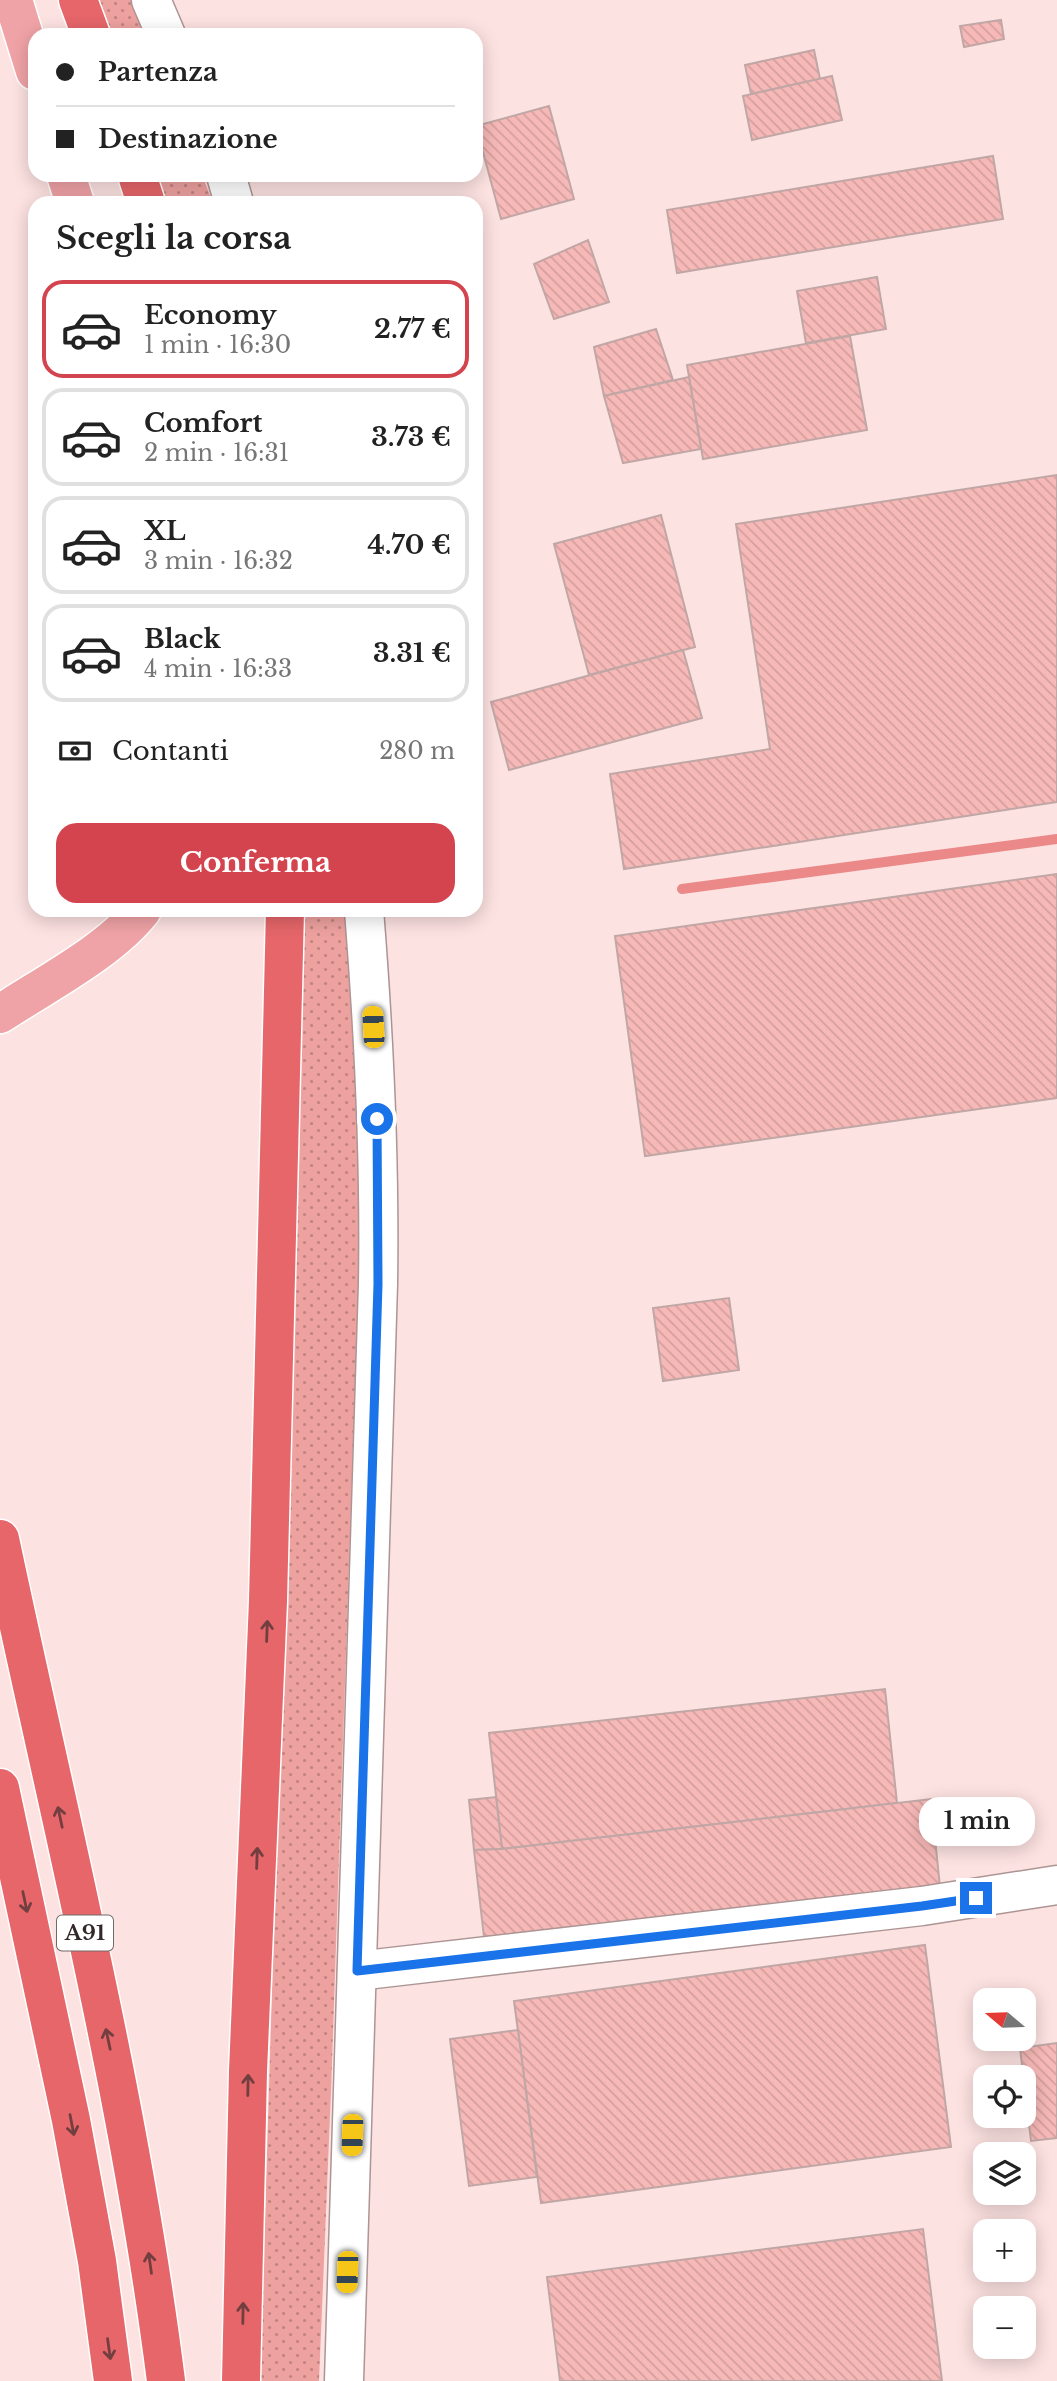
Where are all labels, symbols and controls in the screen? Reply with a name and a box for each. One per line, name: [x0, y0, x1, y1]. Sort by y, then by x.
text: Partenza: [98, 56, 218, 88]
text: Destinazione: [98, 123, 278, 155]
text: Scegli la corsa: [56, 218, 292, 258]
icon: car: [60, 298, 123, 361]
text: Economy: [144, 299, 277, 331]
text: 2.77 €: [374, 313, 451, 345]
text: 1 min · 16:30: [144, 331, 291, 359]
icon: car: [60, 406, 123, 469]
text: Comfort: [144, 407, 262, 439]
text: 3.73 €: [371, 421, 451, 453]
text: 2 min · 16:31: [144, 439, 289, 467]
icon: car: [60, 514, 123, 577]
text: XL: [144, 515, 186, 547]
text: 4.70 €: [368, 529, 451, 561]
text: 3 min · 16:32: [144, 547, 293, 575]
icon: car: [60, 622, 123, 685]
text: Black: [144, 623, 221, 655]
text: 3.31 €: [373, 637, 451, 669]
text: 4 min · 16:33: [144, 655, 292, 683]
icon: cash: [56, 732, 94, 770]
text: Contanti: [112, 735, 229, 767]
text: 280 m: [379, 737, 455, 765]
button: Conferma: [56, 823, 455, 903]
car: [362, 1005, 385, 1049]
route start: [361, 1103, 393, 1135]
one-way arrow: [261, 1619, 274, 1642]
callout: 1 min: [918, 1797, 1034, 1846]
one-way arrow: [53, 1806, 66, 1829]
text: 1 min: [944, 1807, 1010, 1835]
one-way arrow: [251, 1847, 264, 1870]
route end: [960, 1882, 992, 1914]
one-way arrow: [19, 1890, 33, 1913]
road number: A91: [57, 1916, 113, 1951]
north arrow: [973, 1988, 1036, 2051]
map controls: [973, 1988, 1036, 2359]
one-way arrow: [101, 2028, 114, 2051]
button: locate: [973, 2065, 1036, 2128]
one-way arrow: [241, 2074, 255, 2097]
one-way arrow: [65, 2113, 79, 2136]
car: [341, 2114, 364, 2156]
button: layers: [973, 2142, 1036, 2205]
button: +: [973, 2219, 1036, 2282]
car: [336, 2251, 359, 2293]
one-way arrow: [143, 2252, 156, 2275]
button: −: [973, 2296, 1036, 2359]
one-way arrow: [236, 2302, 249, 2325]
one-way arrow: [102, 2337, 115, 2360]

